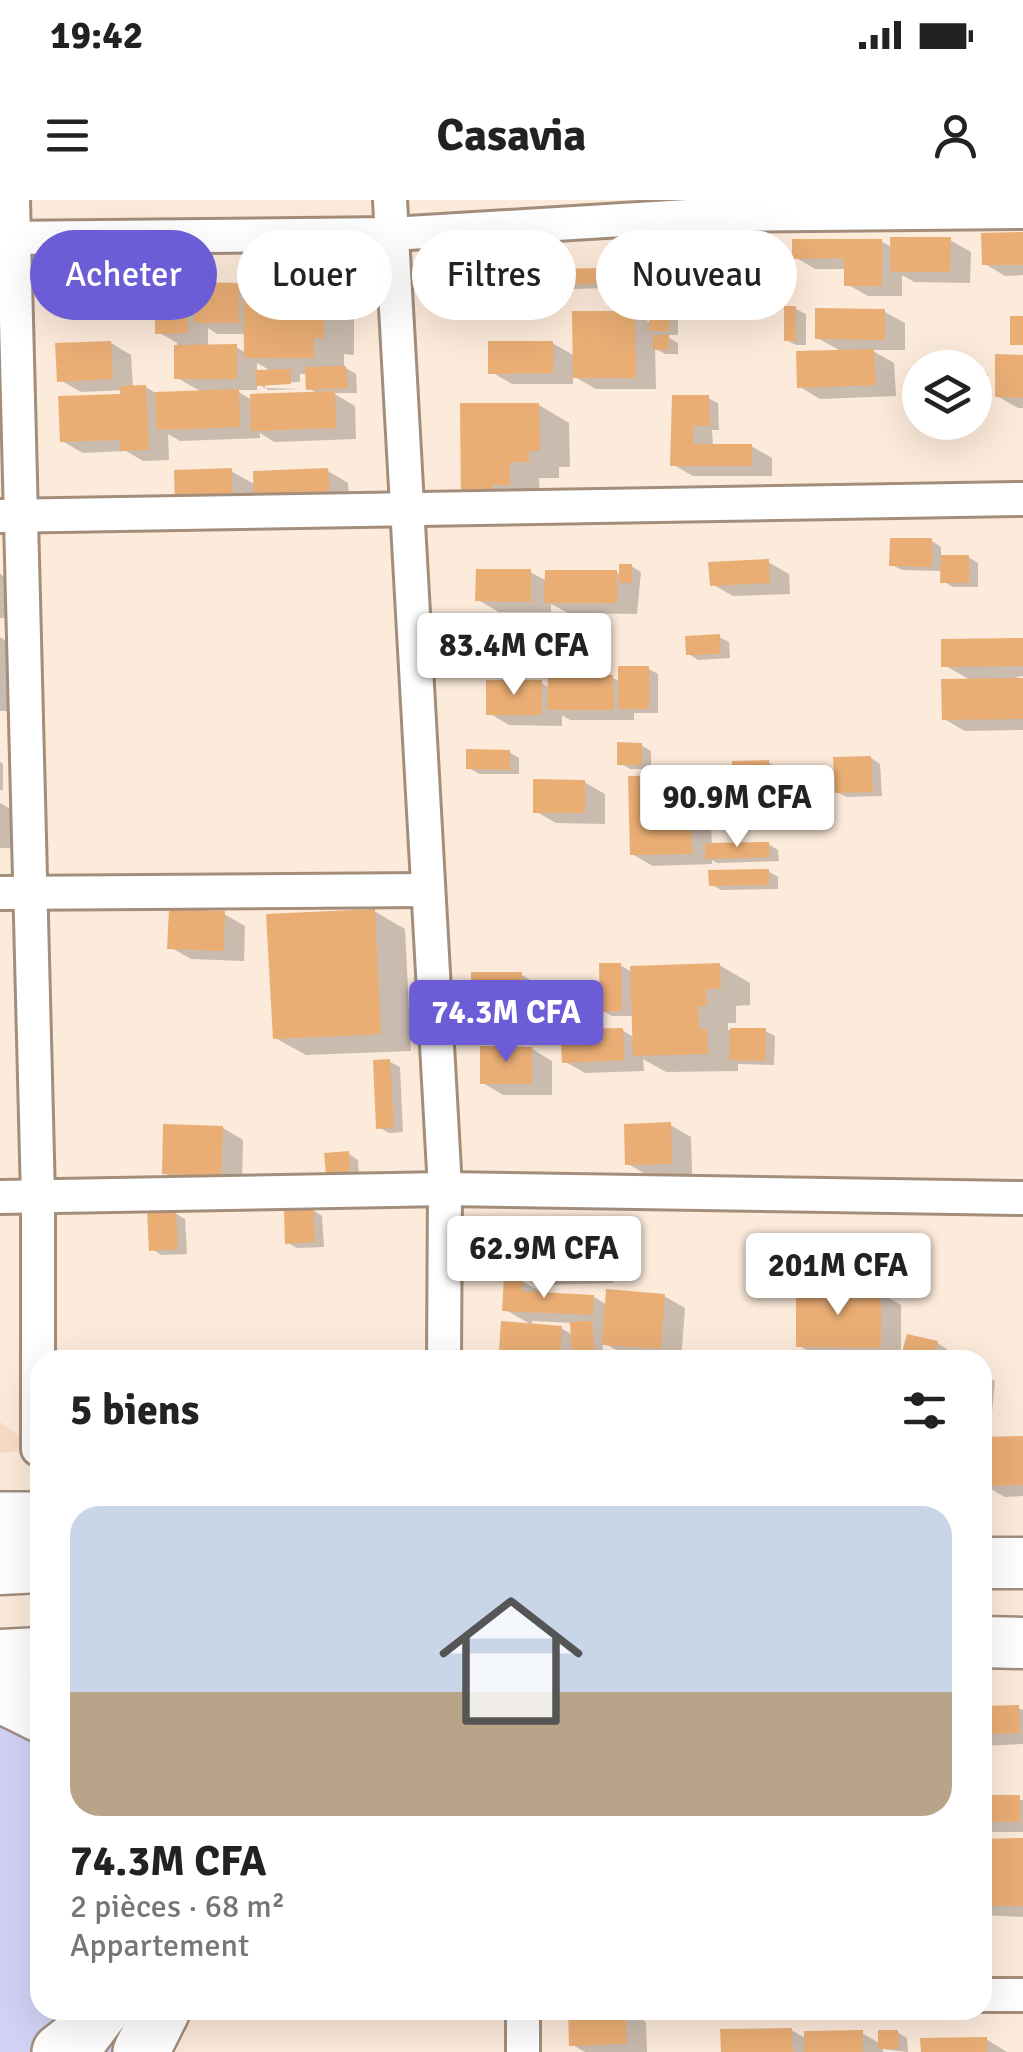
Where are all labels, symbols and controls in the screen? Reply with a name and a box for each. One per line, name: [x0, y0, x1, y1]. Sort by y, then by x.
text: 19:42: [50, 12, 143, 59]
icon: menu: [40, 108, 95, 163]
text: Casavia: [437, 108, 586, 163]
icon: person: [928, 108, 983, 163]
chip: Acheter: [30, 230, 217, 320]
chip: Louer: [237, 230, 392, 320]
chip: Filtres: [412, 230, 576, 320]
chip: Nouveau: [596, 230, 797, 320]
map controls: [902, 350, 992, 440]
button: layers: [902, 350, 992, 440]
pin: 83.4M CFA: [400, 613, 628, 698]
text: 83.4M CFA: [439, 626, 589, 665]
pin: 90.9M CFA: [623, 765, 851, 850]
text: 90.9M CFA: [662, 778, 812, 817]
pin: 74.3M CFA: [392, 980, 620, 1065]
text: 74.3M CFA: [431, 993, 581, 1032]
pin: 62.9M CFA: [430, 1216, 658, 1301]
text: 62.9M CFA: [469, 1229, 619, 1268]
pin: 201M CFA: [735, 1233, 941, 1318]
text: 201M CFA: [768, 1246, 908, 1285]
icon: filters: [897, 1383, 952, 1438]
text: 5 biens: [70, 1385, 199, 1436]
icon: home: [421, 1571, 601, 1751]
text: 74.3M CFA: [70, 1836, 266, 1887]
text: 2 pièces · 68 m²: [70, 1887, 285, 1926]
text: Appartement: [70, 1926, 249, 1965]

